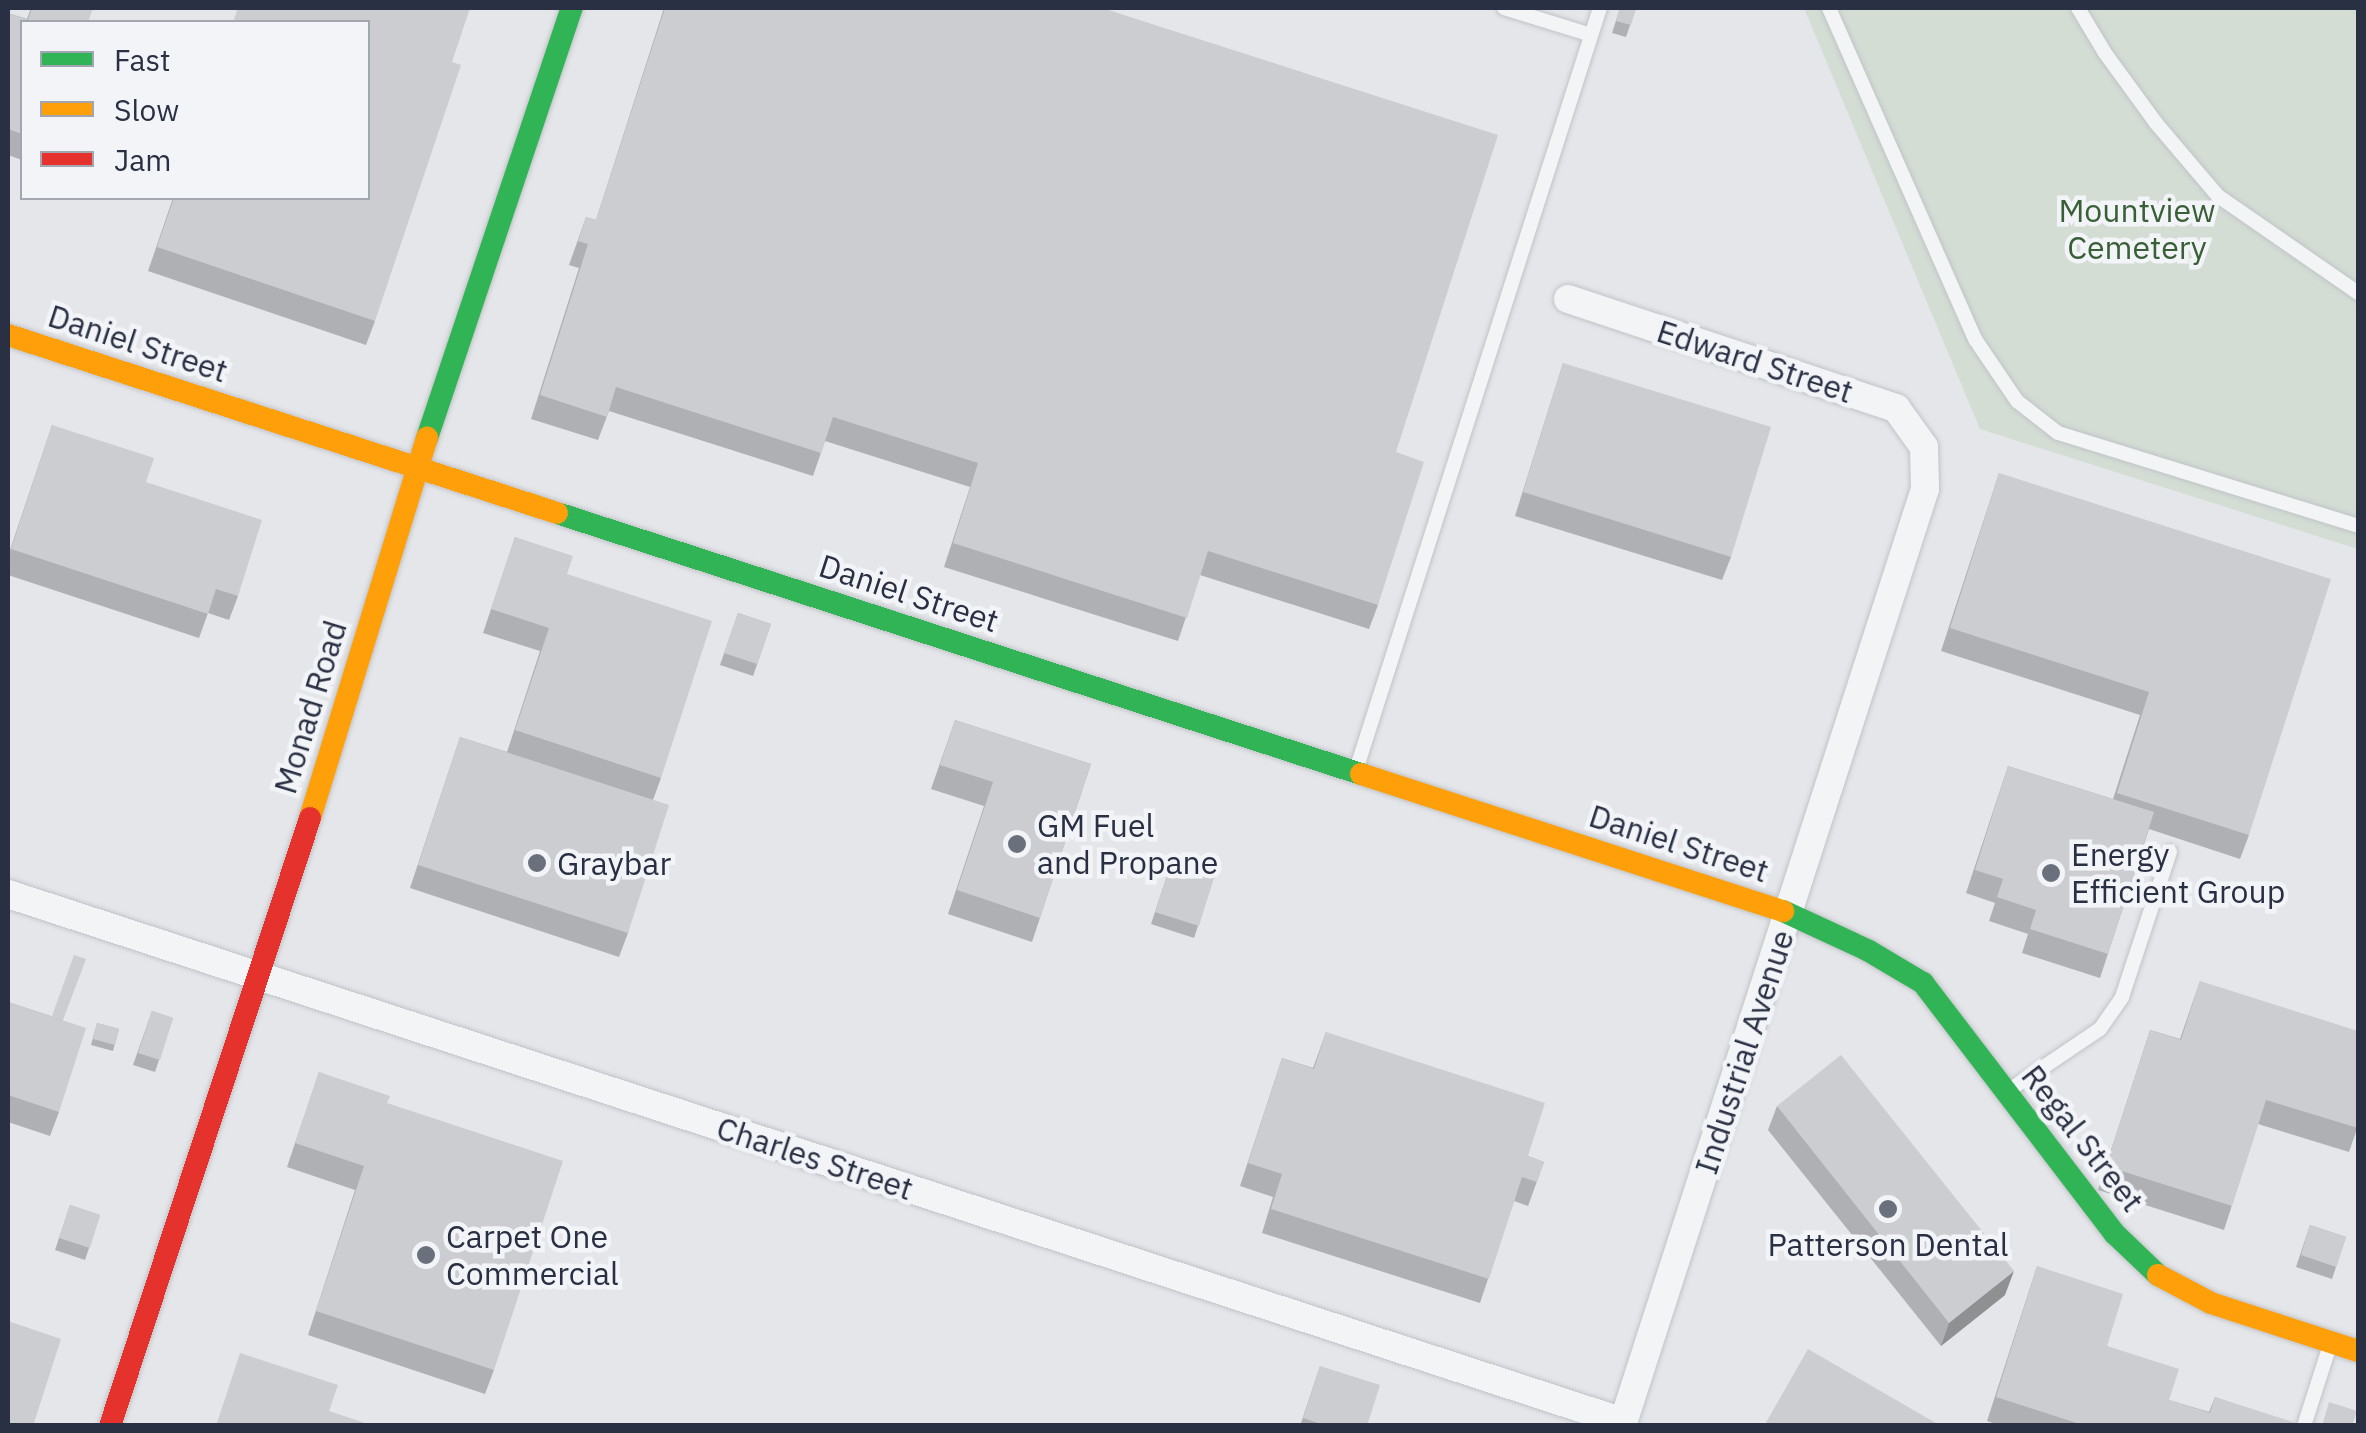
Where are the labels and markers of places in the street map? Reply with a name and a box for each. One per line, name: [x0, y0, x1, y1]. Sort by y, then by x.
place label: GM Fuel and Propane: [1037, 807, 1218, 882]
marker: GM Fuel and Propane: [1006, 833, 1028, 855]
place label: Energy Efficient Group: [2071, 836, 2285, 911]
place label: Graybar: [557, 844, 671, 882]
marker: Graybar: [526, 852, 548, 874]
marker: Energy Efficient Group: [2040, 862, 2062, 884]
marker: Patterson Dental: [1877, 1198, 1899, 1220]
place label: Carpet One Commercial: [446, 1218, 619, 1293]
place label: Patterson Dental: [1768, 1225, 2008, 1263]
marker: Carpet One Commercial: [415, 1244, 437, 1266]

